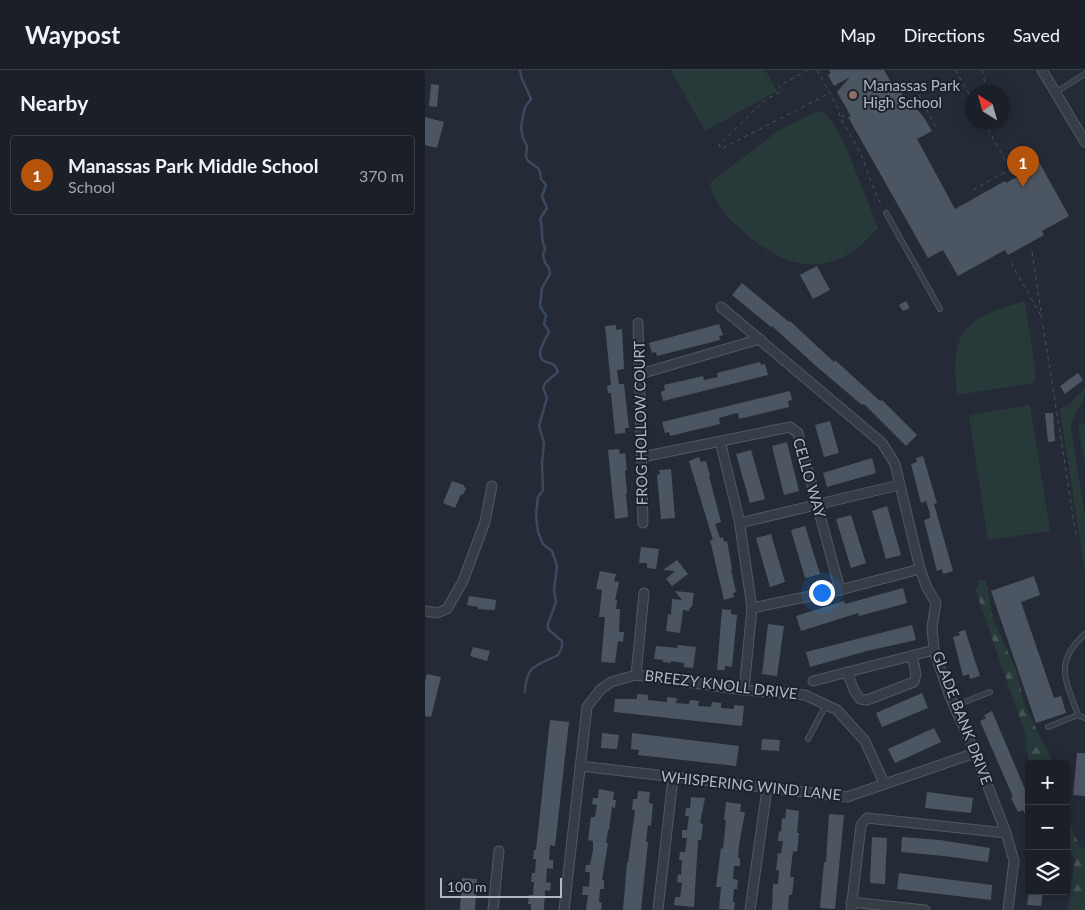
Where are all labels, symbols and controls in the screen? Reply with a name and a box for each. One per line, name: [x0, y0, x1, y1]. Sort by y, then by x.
text: Waypost: [25, 20, 120, 49]
text: Map: [840, 24, 876, 46]
text: Directions: [904, 24, 985, 46]
text: Saved: [1013, 24, 1060, 46]
place label: Manassas Park High School: [863, 76, 960, 111]
north arrow: [965, 85, 1010, 130]
marker: Manassas Park High School: [847, 89, 859, 101]
text: Nearby: [20, 90, 88, 115]
pin: 1: [1007, 146, 1039, 187]
text: Manassas Park Middle School: [68, 154, 319, 177]
text: 1: [32, 166, 42, 185]
text: 370 m: [359, 166, 404, 185]
text: School: [68, 177, 115, 196]
street label: FROG HOLLOW COURT: [630, 340, 650, 506]
street label: CELLO WAY: [790, 436, 830, 521]
your location: [809, 580, 835, 606]
street label: GLADE BANK DRIVE: [929, 648, 997, 787]
street label: BREEZY KNOLL DRIVE: [644, 666, 799, 702]
map controls: [1025, 760, 1070, 895]
button: +: [1025, 760, 1070, 805]
street label: WHISPERING WIND LANE: [660, 767, 842, 803]
button: −: [1025, 805, 1070, 850]
button: layers: [1025, 850, 1070, 895]
scale bar: [440, 875, 563, 898]
text: 100 m: [447, 878, 486, 895]

